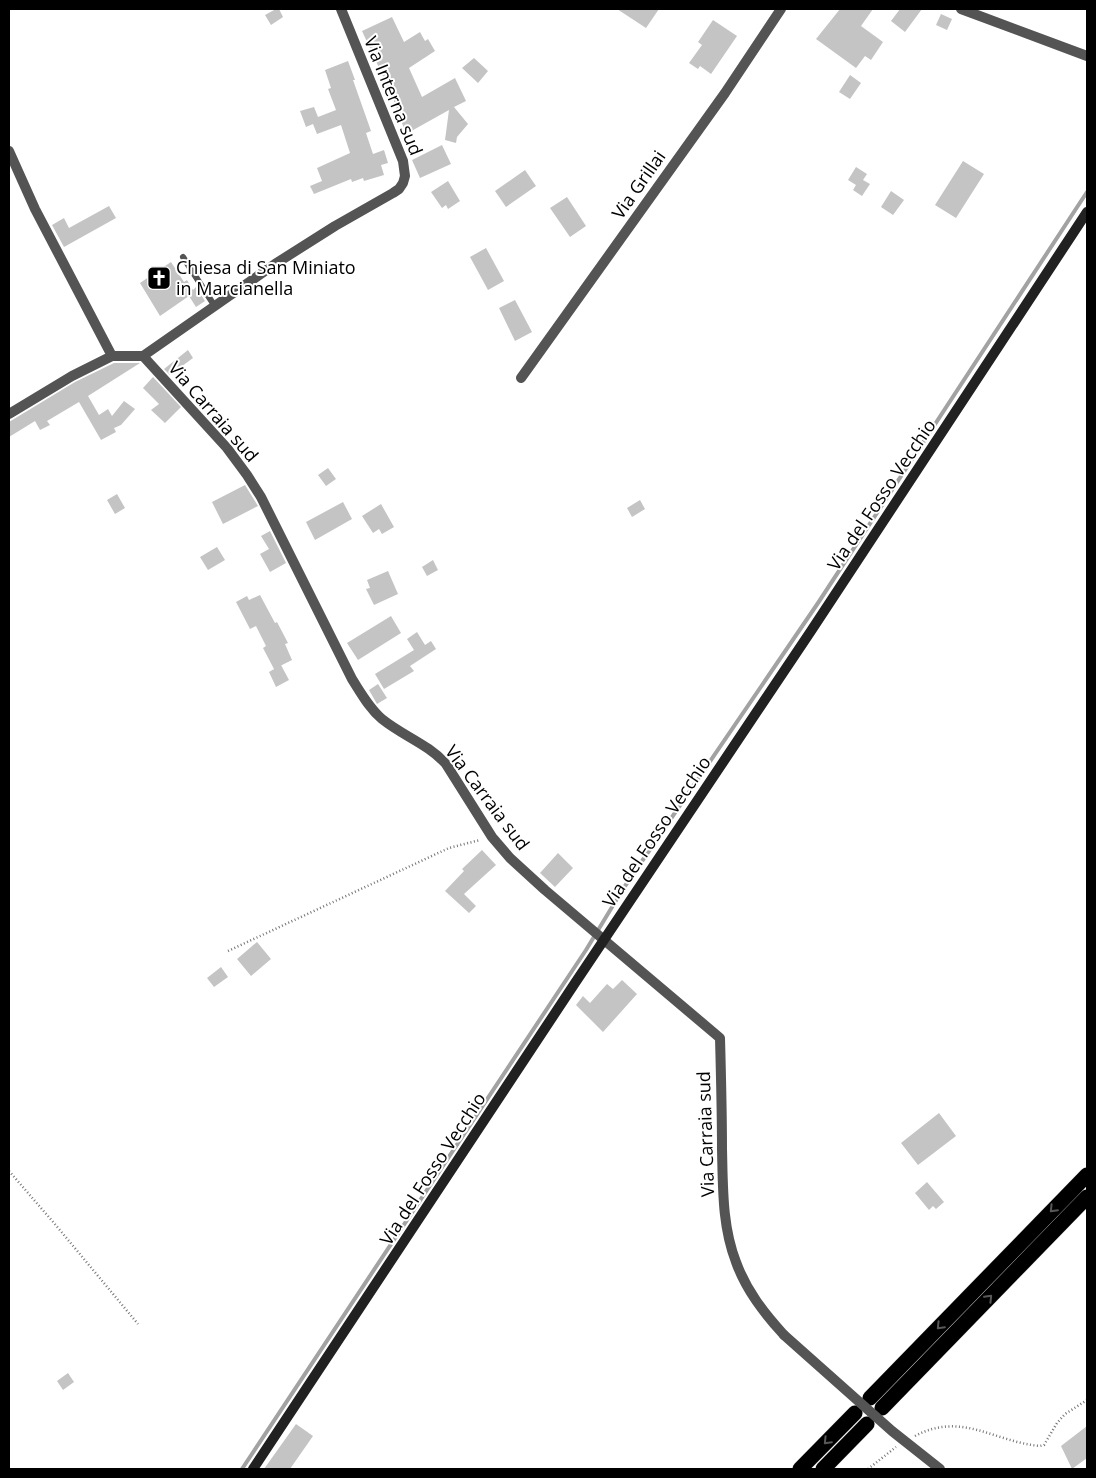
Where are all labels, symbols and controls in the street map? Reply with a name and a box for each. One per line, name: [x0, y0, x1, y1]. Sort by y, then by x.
street label: Via Interna sud: [359, 33, 429, 159]
street label: Via Grillai: [606, 145, 671, 223]
place label: Chiesa di San Miniato in Marcianella: [176, 255, 356, 300]
church icon: Chiesa di San Miniato in Marcianella: [146, 265, 172, 291]
street label: Via Carraia sud: [163, 356, 264, 467]
street label: Via del Fosso Vecchio: [822, 414, 941, 575]
street label: Via Carraia sud: [440, 740, 535, 855]
street label: Via del Fosso Vecchio: [597, 751, 716, 912]
street label: Via Carraia sud: [691, 1071, 719, 1197]
street label: Via del Fosso Vecchio: [374, 1087, 491, 1249]
one-way arrow: [1050, 1204, 1059, 1213]
one-way arrow: [983, 1294, 992, 1303]
one-way arrow: [937, 1320, 946, 1329]
one-way arrow: [824, 1435, 833, 1444]

